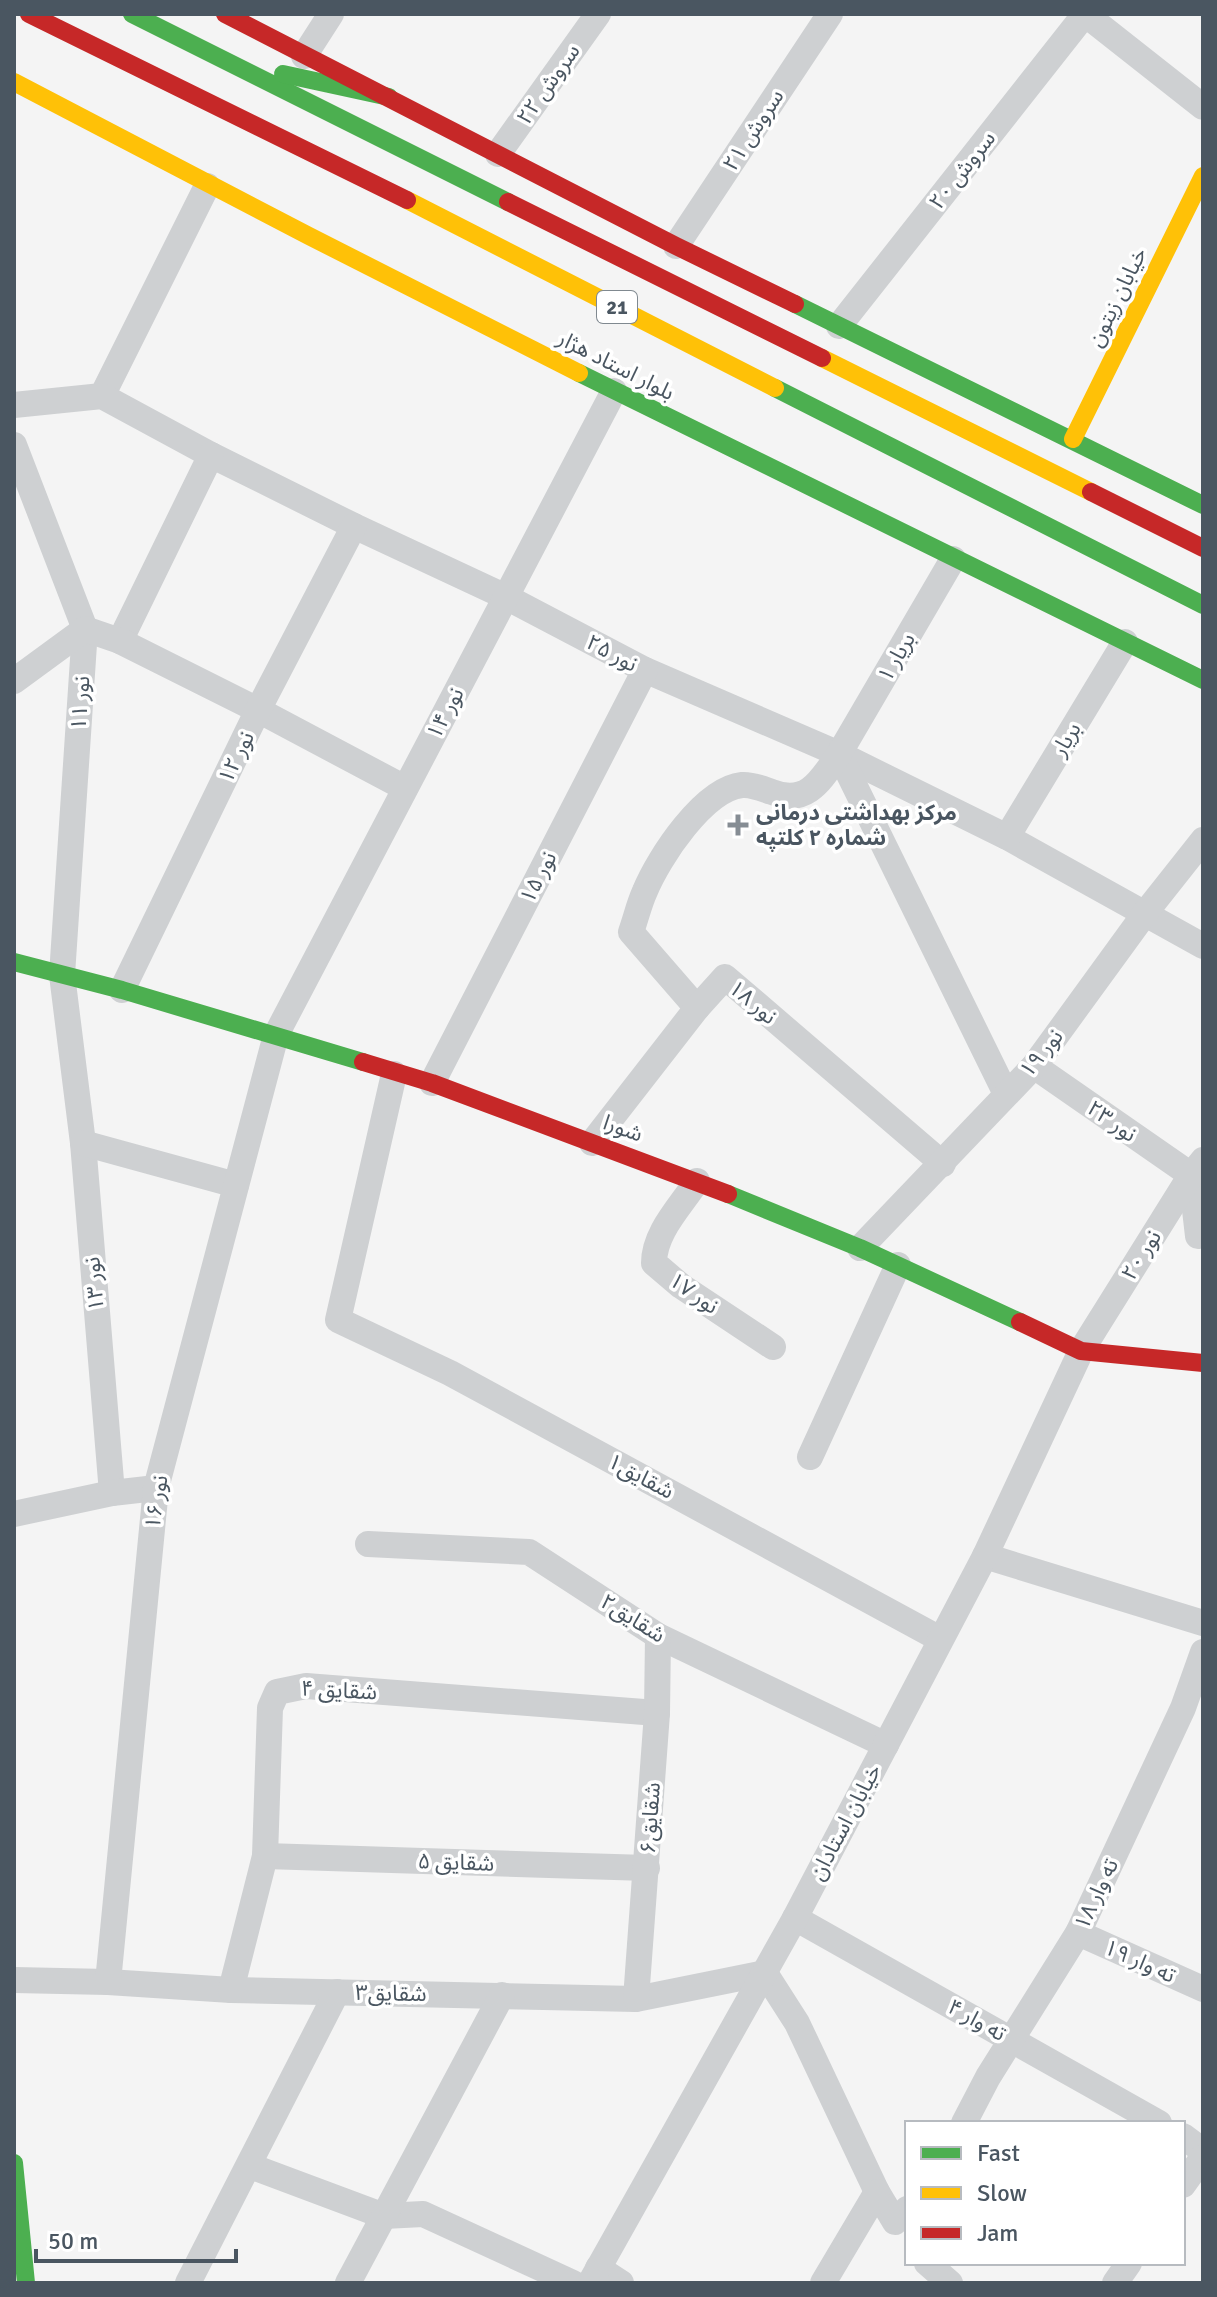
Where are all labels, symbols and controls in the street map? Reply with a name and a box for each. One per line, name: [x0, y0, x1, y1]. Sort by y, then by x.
street label: سروش ۲۲: [510, 38, 586, 130]
street label: سروش ۲۱: [717, 84, 789, 176]
street label: سروش ۲۰: [923, 125, 1001, 215]
street label: خیابان زیتون: [1081, 243, 1153, 351]
road number: 21: [597, 291, 637, 323]
street label: بلوار استاد هژار: [552, 324, 679, 406]
street label: نور ۲۵: [582, 628, 642, 678]
street label: بریار ۱: [871, 628, 921, 686]
street label: نور ۱۱: [65, 675, 95, 731]
street label: نور ۱۴: [420, 683, 470, 743]
street label: بریار: [1045, 717, 1087, 762]
street label: نور ۱۲: [212, 727, 260, 787]
place label: مرکز بهداشتی درمانی شماره ۲ کلتپه: [756, 799, 957, 851]
marker: مرکز بهداشتی درمانی شماره ۲ کلتپه: [727, 814, 749, 836]
street label: نور ۱۵: [514, 847, 562, 907]
street label: نور ۱۸: [723, 974, 783, 1030]
street label: نور ۱۹: [1013, 1023, 1069, 1083]
street label: نور ۲۳: [1082, 1094, 1142, 1148]
street label: شورا: [599, 1108, 647, 1148]
street label: نور ۲۰: [1115, 1225, 1167, 1285]
street label: نور ۱۳: [78, 1256, 110, 1312]
street label: نور ۱۷: [664, 1266, 724, 1320]
street label: شقایق۱: [603, 1447, 679, 1505]
street label: نور ۱۶: [138, 1473, 174, 1531]
street label: شقایق۲: [596, 1588, 670, 1648]
street label: شقایق ۴: [300, 1675, 378, 1705]
street label: خیابان استادان: [803, 1759, 887, 1885]
street label: شقایق۶: [634, 1781, 666, 1855]
street label: شقایق ۵: [417, 1847, 495, 1877]
street label: ته وار ۱۸: [1068, 1854, 1124, 1934]
street label: ته وار ۱۹: [1100, 1933, 1180, 1989]
street label: شقایق۳: [355, 1979, 427, 2007]
street label: ته وار ۴: [943, 1993, 1011, 2047]
legend: [905, 2121, 1185, 2265]
text: Fast: [977, 2138, 1020, 2168]
text: Slow: [977, 2178, 1027, 2208]
scale bar: [36, 2213, 236, 2263]
text: Jam: [977, 2218, 1018, 2248]
text: 50 m: [48, 2226, 98, 2256]

